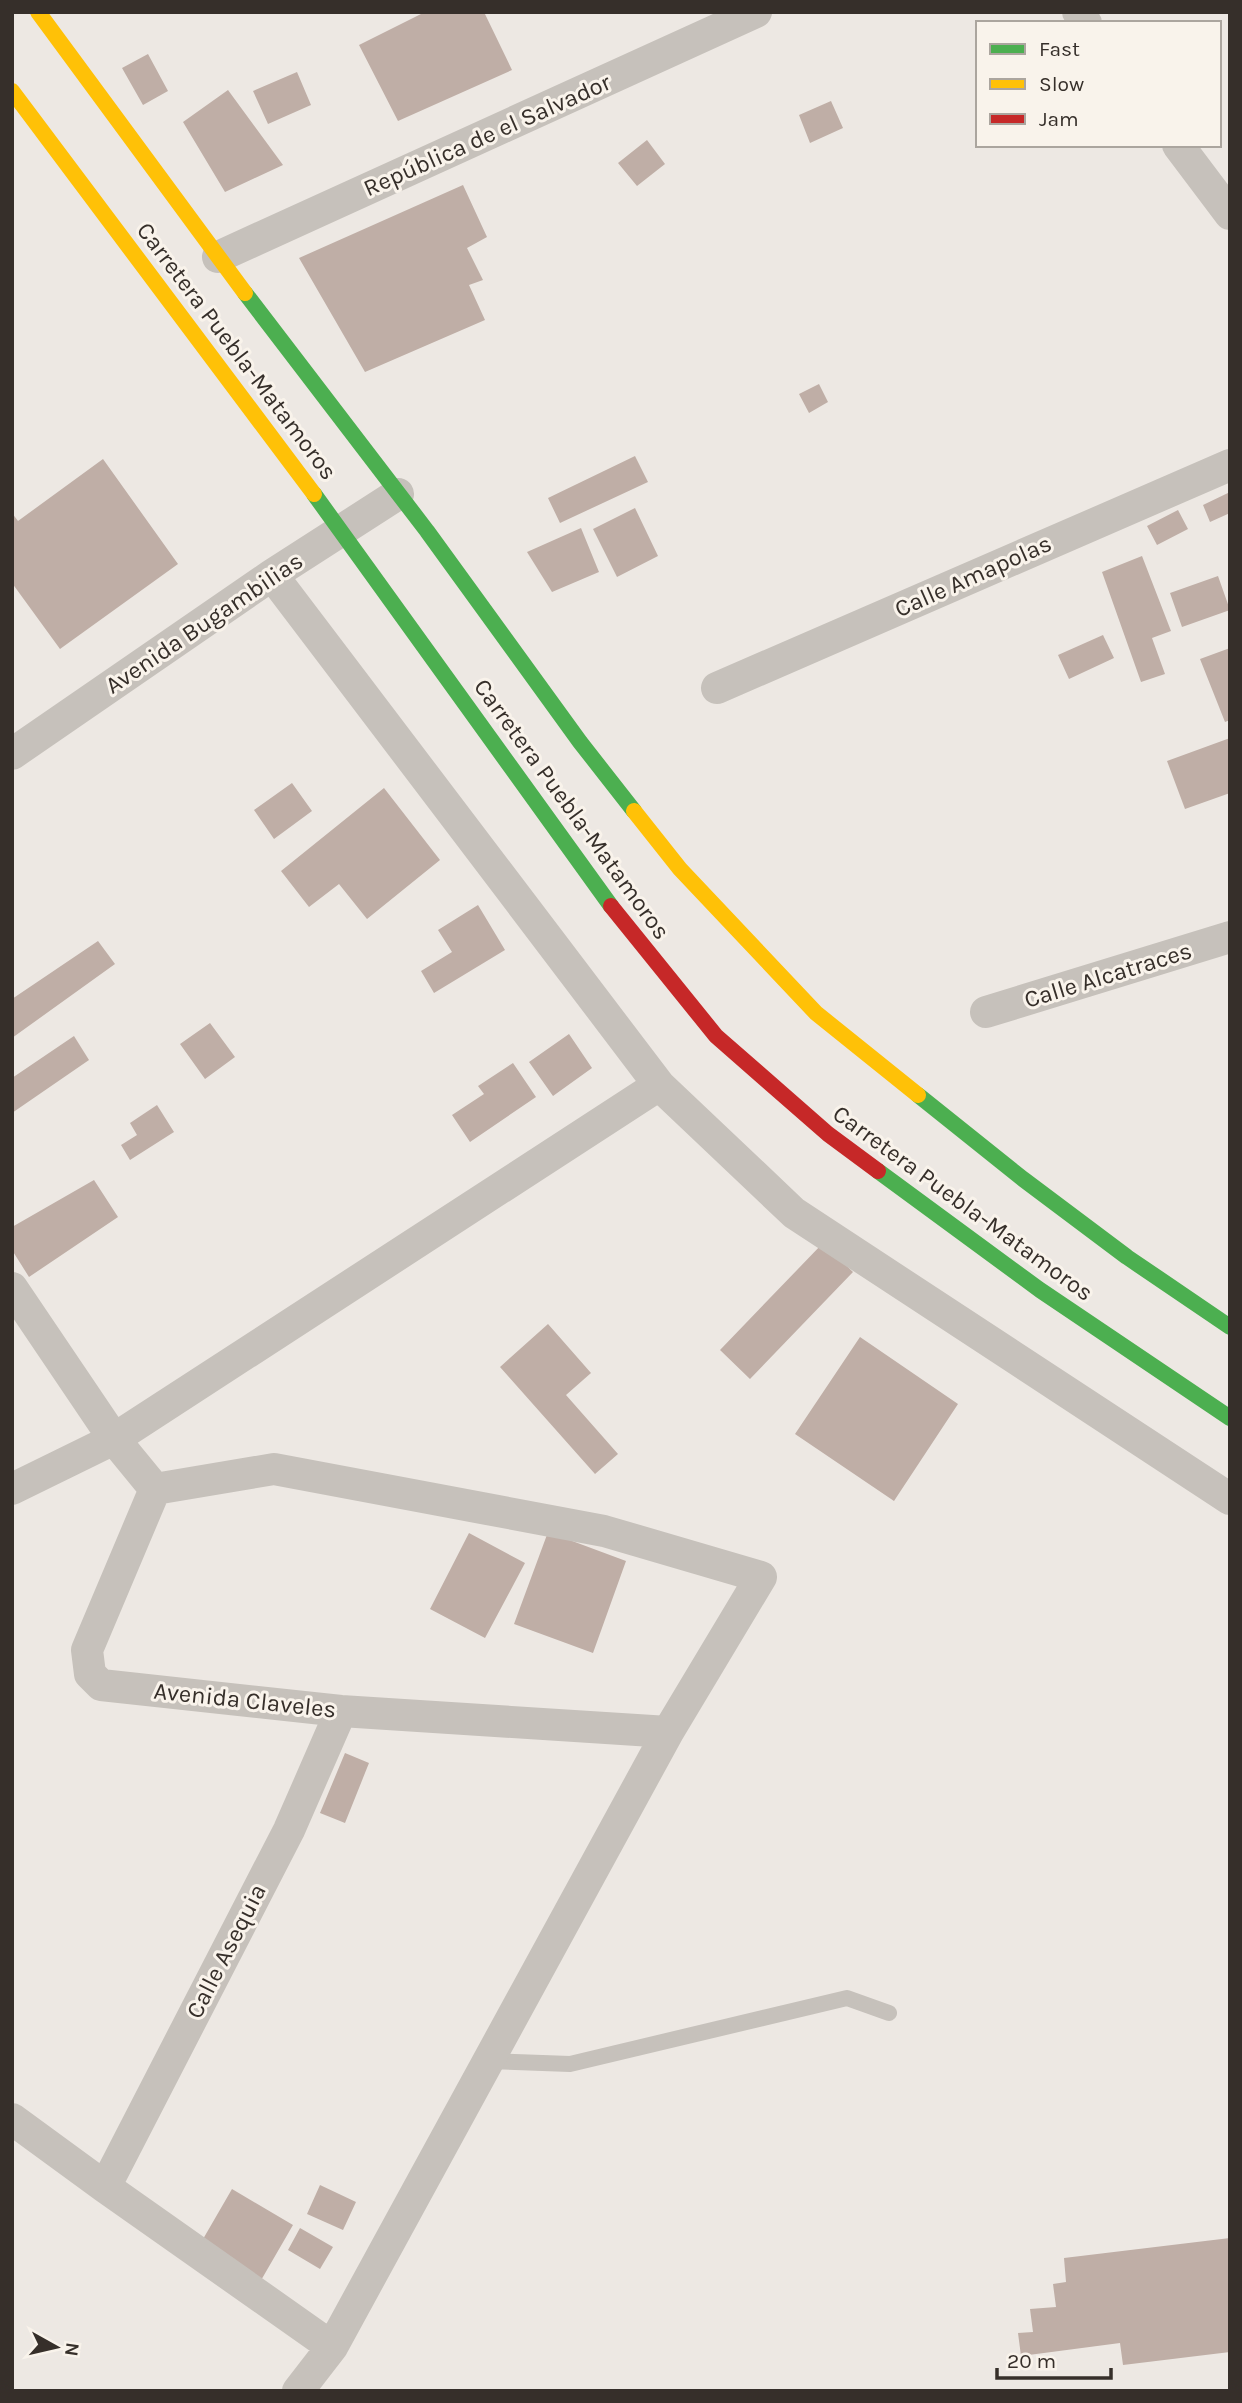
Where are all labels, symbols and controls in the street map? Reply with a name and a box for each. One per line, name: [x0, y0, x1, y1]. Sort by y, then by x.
legend: [976, 21, 1221, 147]
text: Fast: [1039, 37, 1080, 61]
street label: República de el Salvador: [359, 68, 615, 202]
text: Slow: [1039, 72, 1084, 96]
text: Jam: [1039, 107, 1079, 131]
street label: Carretera Puebla-Matamoros: [131, 217, 343, 485]
street label: Calle Amapolas: [890, 529, 1056, 623]
street label: Avenida Bugambilias: [100, 546, 308, 700]
street label: Carretera Puebla-Matamoros: [468, 673, 676, 945]
street label: Calle Alcatraces: [1021, 936, 1195, 1014]
street label: Carretera Puebla-Matamoros: [827, 1099, 1099, 1307]
street label: Avenida Claveles: [152, 1677, 338, 1723]
street label: Calle Asequia: [180, 1879, 272, 2023]
north arrow: [21, 2312, 91, 2382]
scale bar: [997, 2336, 1111, 2380]
text: N: [60, 2341, 84, 2358]
text: 20 m: [1007, 2349, 1056, 2373]

